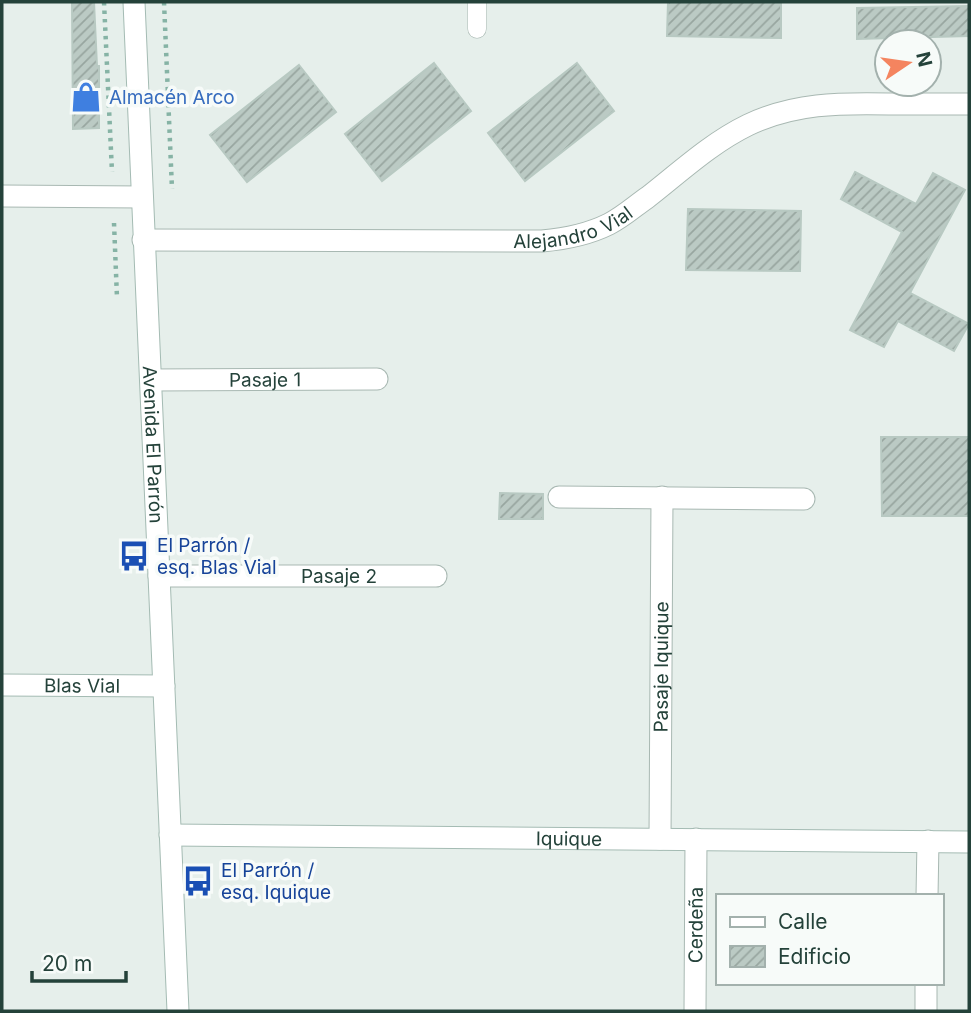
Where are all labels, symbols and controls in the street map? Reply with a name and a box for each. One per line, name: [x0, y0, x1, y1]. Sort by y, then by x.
north arrow: [873, 28, 943, 98]
text: N: [911, 50, 937, 69]
shop icon: Almacén Arco: [69, 80, 103, 114]
place label: Almacén Arco: [109, 86, 235, 109]
street label: Alejandro Vial: [513, 201, 637, 253]
street label: Avenida El Parrón: [138, 365, 168, 524]
street label: Pasaje 1: [229, 368, 301, 392]
place label: El Parrón / esq. Blas Vial: [157, 534, 277, 579]
bus stop icon: El Parrón / esq. Blas Vial: [117, 539, 151, 573]
street label: Pasaje 2: [301, 565, 377, 588]
street label: Pasaje Iquique: [650, 601, 673, 733]
street label: Blas Vial: [44, 674, 120, 698]
street label: Iquique: [536, 827, 602, 851]
place label: El Parrón / esq. Iquique: [221, 859, 331, 904]
bus stop icon: El Parrón / esq. Iquique: [181, 864, 215, 898]
street label: Cerdeña: [684, 887, 708, 963]
legend: [716, 894, 943, 985]
text: Calle: [778, 909, 828, 934]
scale bar: [32, 940, 126, 984]
text: Edificio: [778, 944, 851, 969]
text: 20 m: [42, 951, 92, 976]

